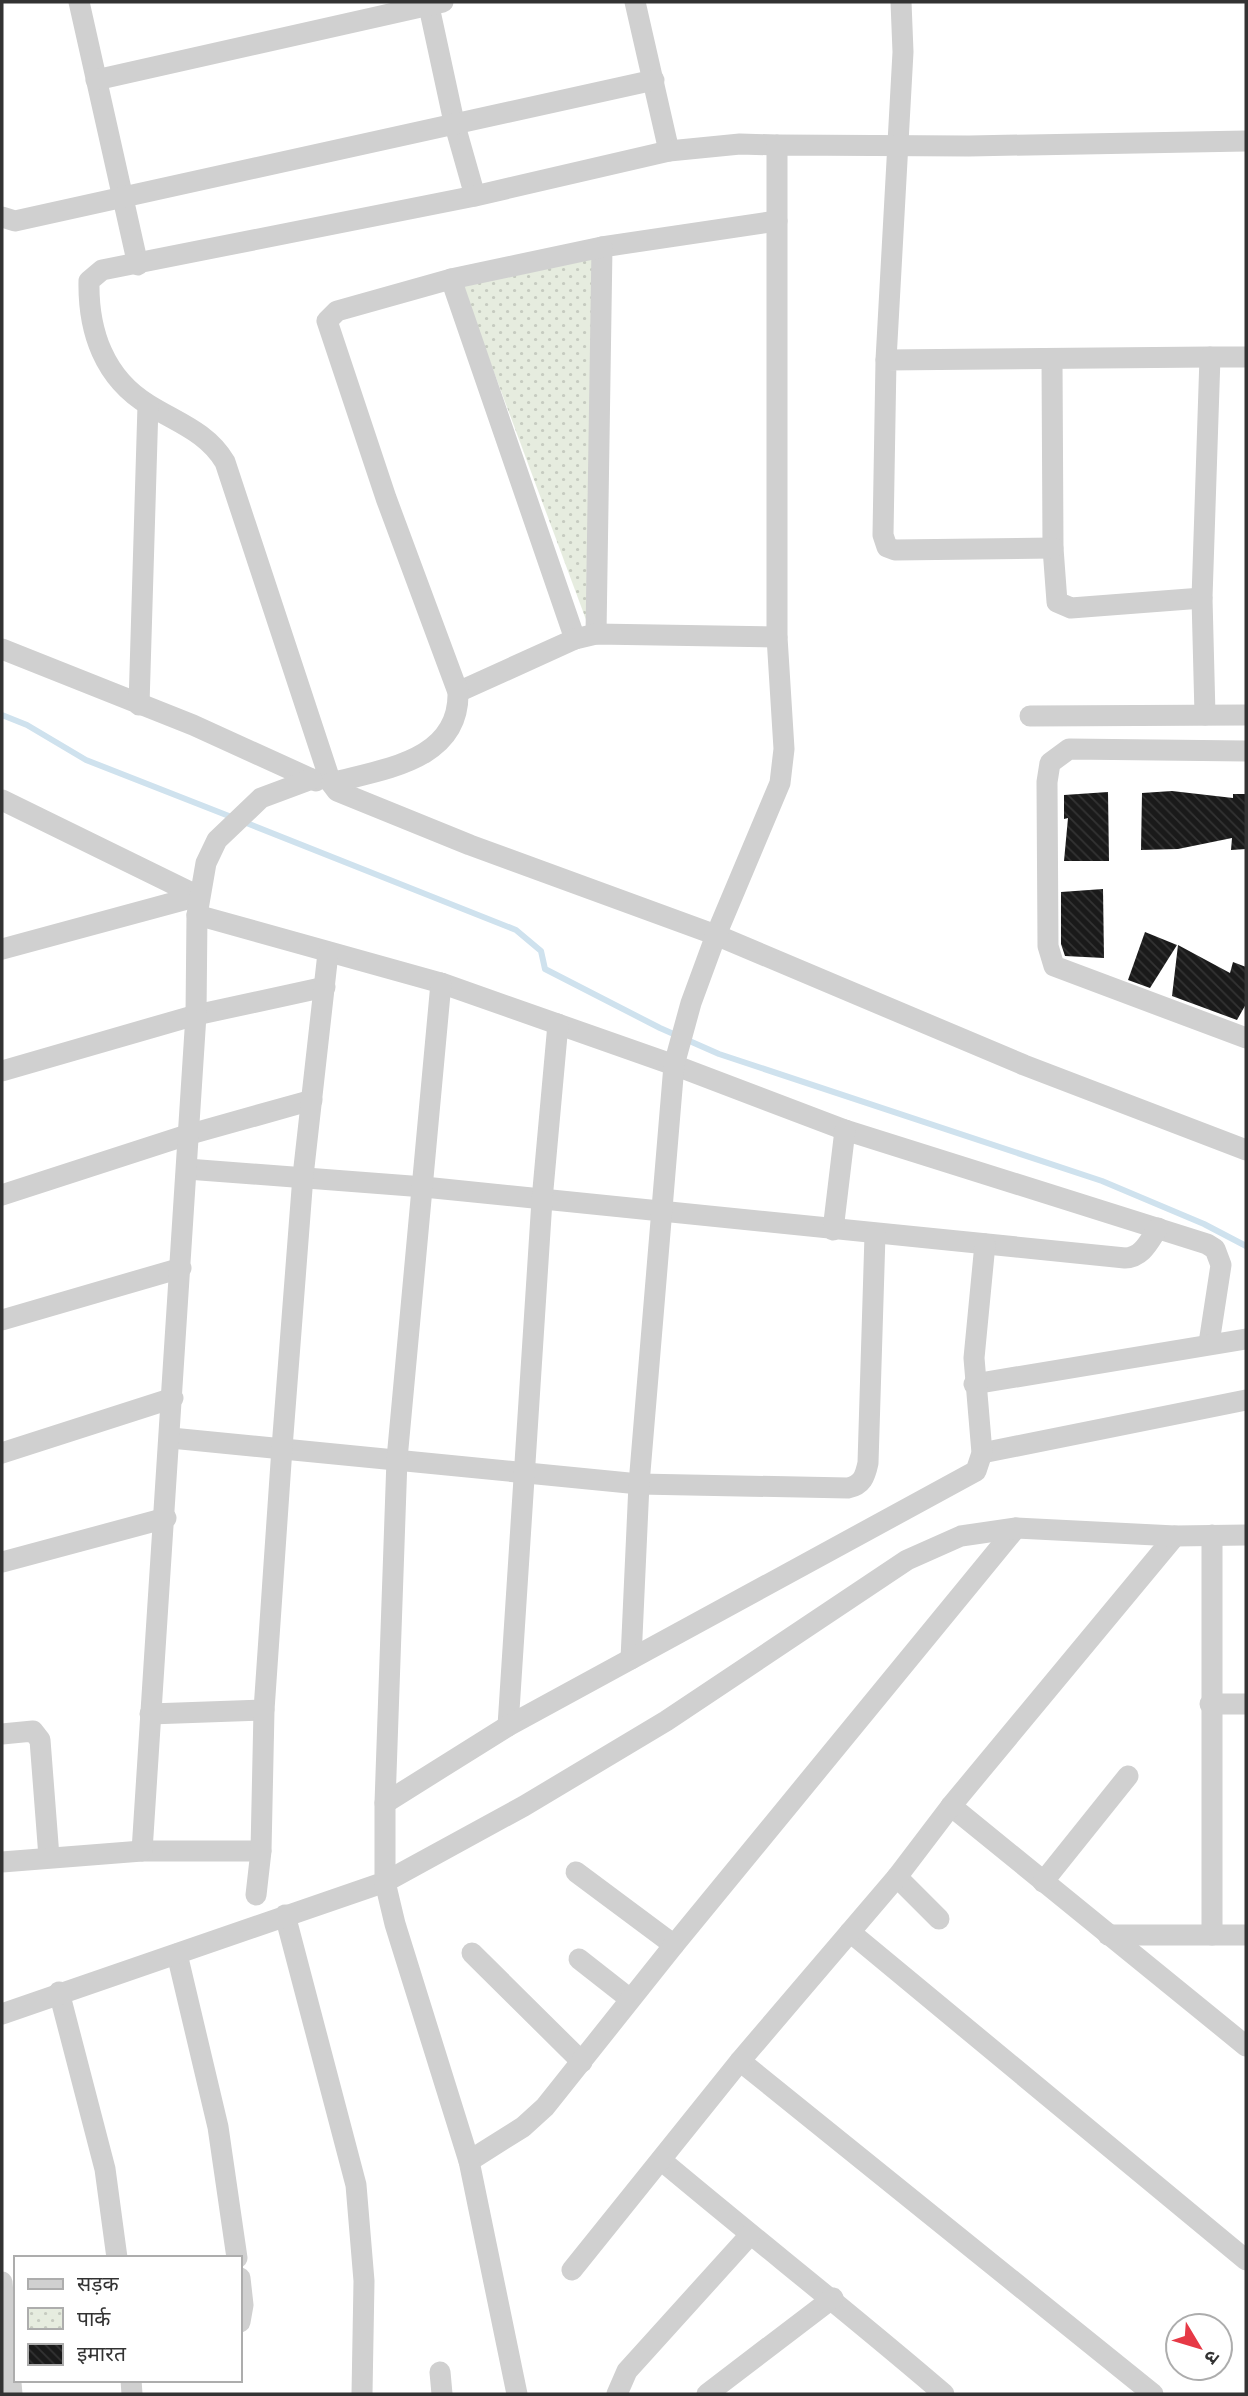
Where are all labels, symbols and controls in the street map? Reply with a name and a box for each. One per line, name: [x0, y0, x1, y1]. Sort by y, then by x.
legend: [14, 2256, 242, 2382]
text: सड़क: [77, 2272, 119, 2296]
text: पार्क: [77, 2307, 111, 2331]
north arrow: [1164, 2312, 1234, 2382]
text: इमारत: [77, 2342, 127, 2366]
text: उ: [1200, 2346, 1224, 2369]

